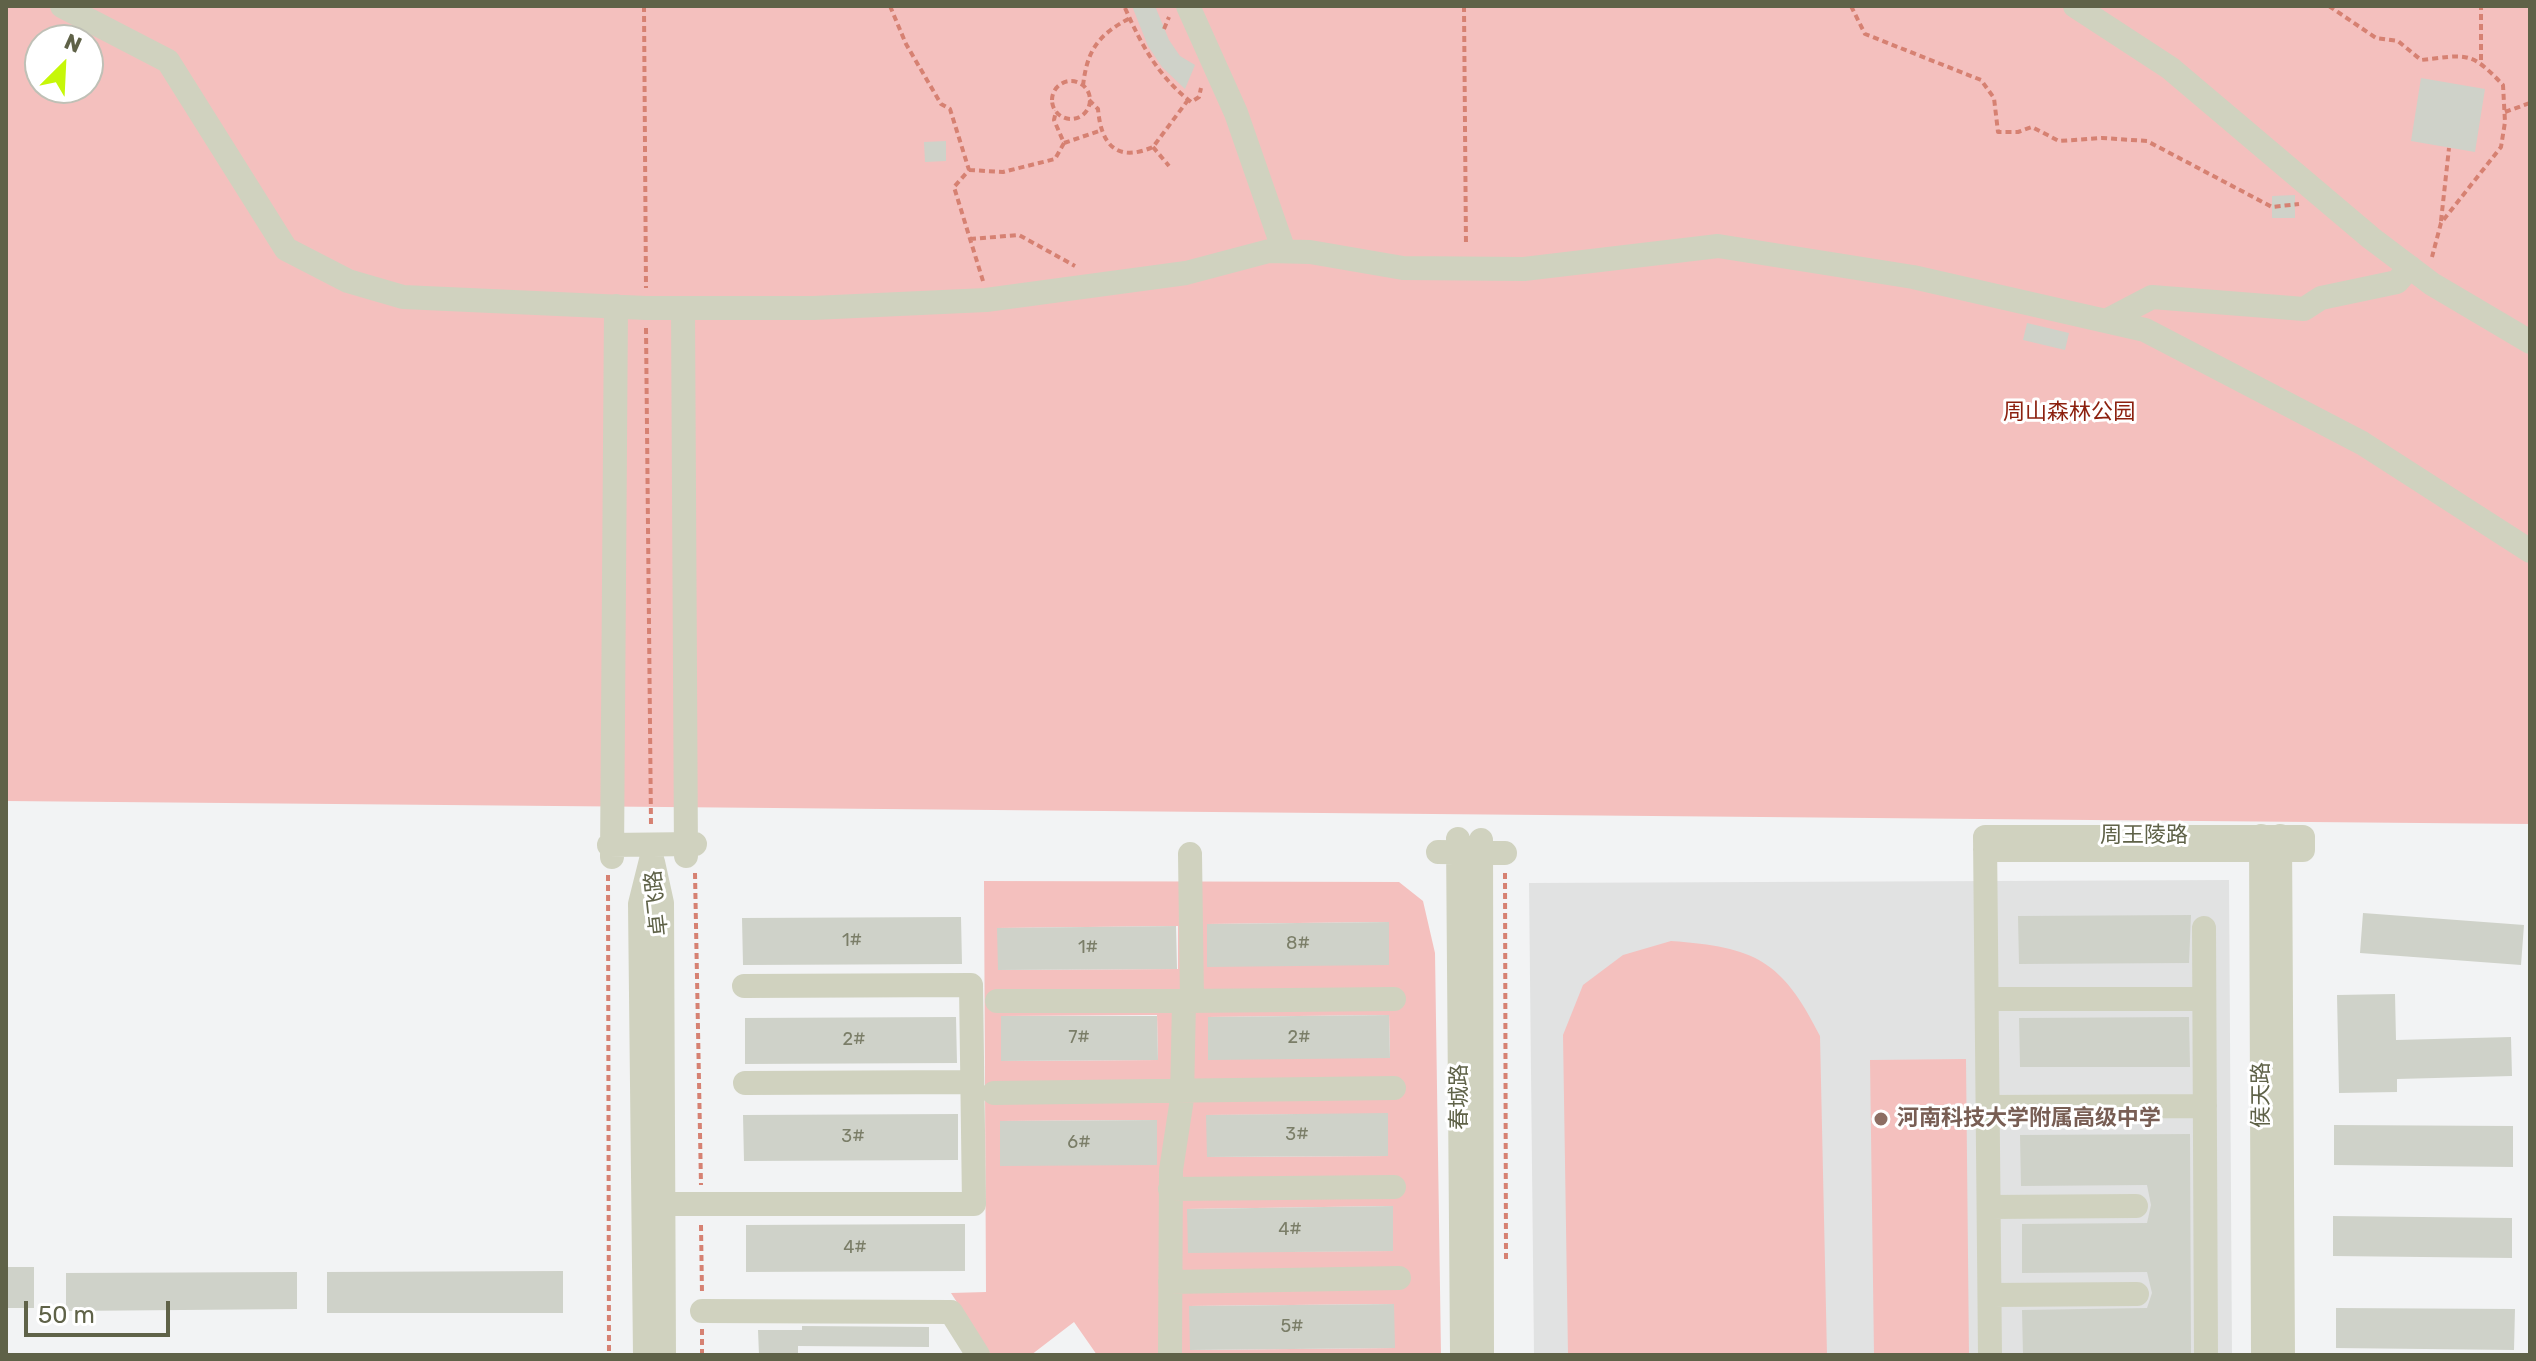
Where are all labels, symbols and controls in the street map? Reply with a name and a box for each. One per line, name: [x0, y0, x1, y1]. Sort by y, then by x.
north arrow: [24, 24, 104, 104]
text: N: [60, 28, 86, 59]
park label: 周山森林公园: [2003, 400, 2135, 426]
street label: 周王陵路: [2100, 823, 2188, 849]
street label: 卓飞路: [640, 869, 674, 937]
house number: 1#: [842, 930, 862, 952]
house number: 8#: [1286, 933, 1310, 955]
house number: 1#: [1078, 937, 1098, 959]
house number: 7#: [1068, 1027, 1090, 1049]
house number: 2#: [1287, 1027, 1311, 1049]
house number: 2#: [842, 1029, 866, 1051]
street label: 侯天路: [2249, 1062, 2275, 1128]
street label: 春城路: [1447, 1064, 1473, 1130]
place label: 河南科技大学附属高级中学: [1897, 1106, 2161, 1132]
marker: 河南科技大学附属高级中学: [1872, 1110, 1890, 1128]
house number: 3#: [1285, 1124, 1309, 1146]
house number: 3#: [841, 1126, 865, 1148]
house number: 6#: [1067, 1132, 1091, 1154]
house number: 4#: [1278, 1219, 1302, 1241]
house number: 4#: [843, 1237, 867, 1259]
scale bar: [28, 1285, 174, 1335]
text: 50 m: [38, 1301, 95, 1329]
house number: 5#: [1280, 1316, 1304, 1338]

